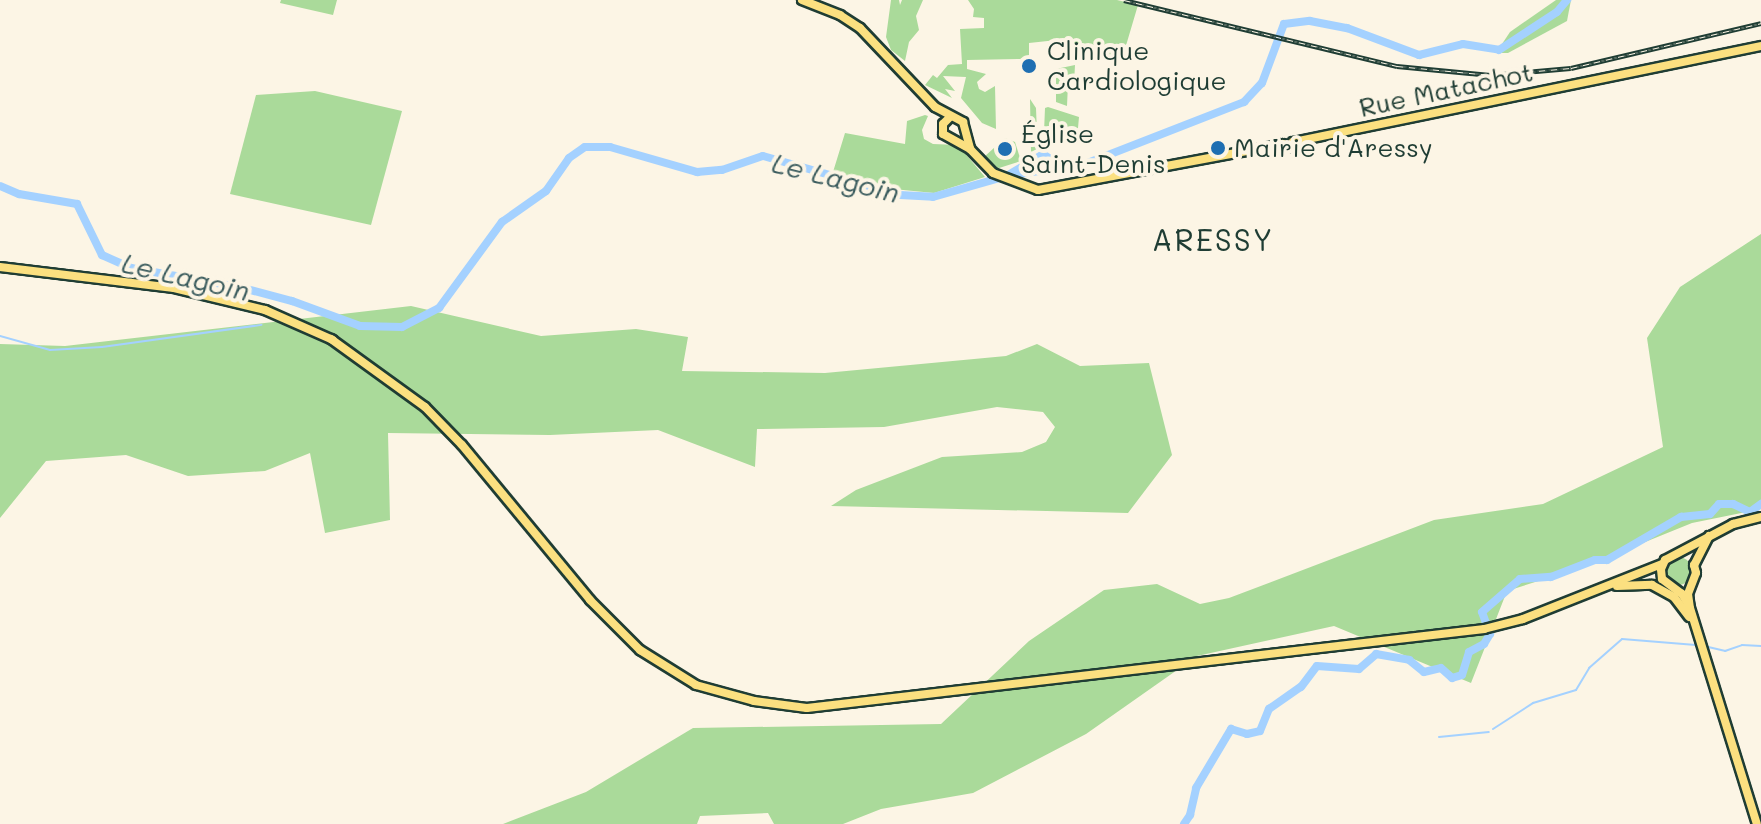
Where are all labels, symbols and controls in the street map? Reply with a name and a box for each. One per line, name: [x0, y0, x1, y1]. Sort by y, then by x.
place label: Clinique Cardiologique: [1047, 35, 1227, 96]
marker: Clinique Cardiologique: [1018, 55, 1040, 77]
street label: Rue Matachot: [1356, 56, 1536, 124]
place label: Église Saint-Denis: [1021, 118, 1166, 180]
place label: Mairie d'Aressy: [1234, 132, 1433, 164]
marker: Mairie d'Aressy: [1209, 139, 1227, 157]
marker: Église Saint-Denis: [996, 140, 1014, 158]
water label: Le Lagoin: [769, 145, 903, 209]
district label: ARESSY: [1152, 221, 1274, 257]
water label: Le Lagoin: [119, 245, 253, 307]

